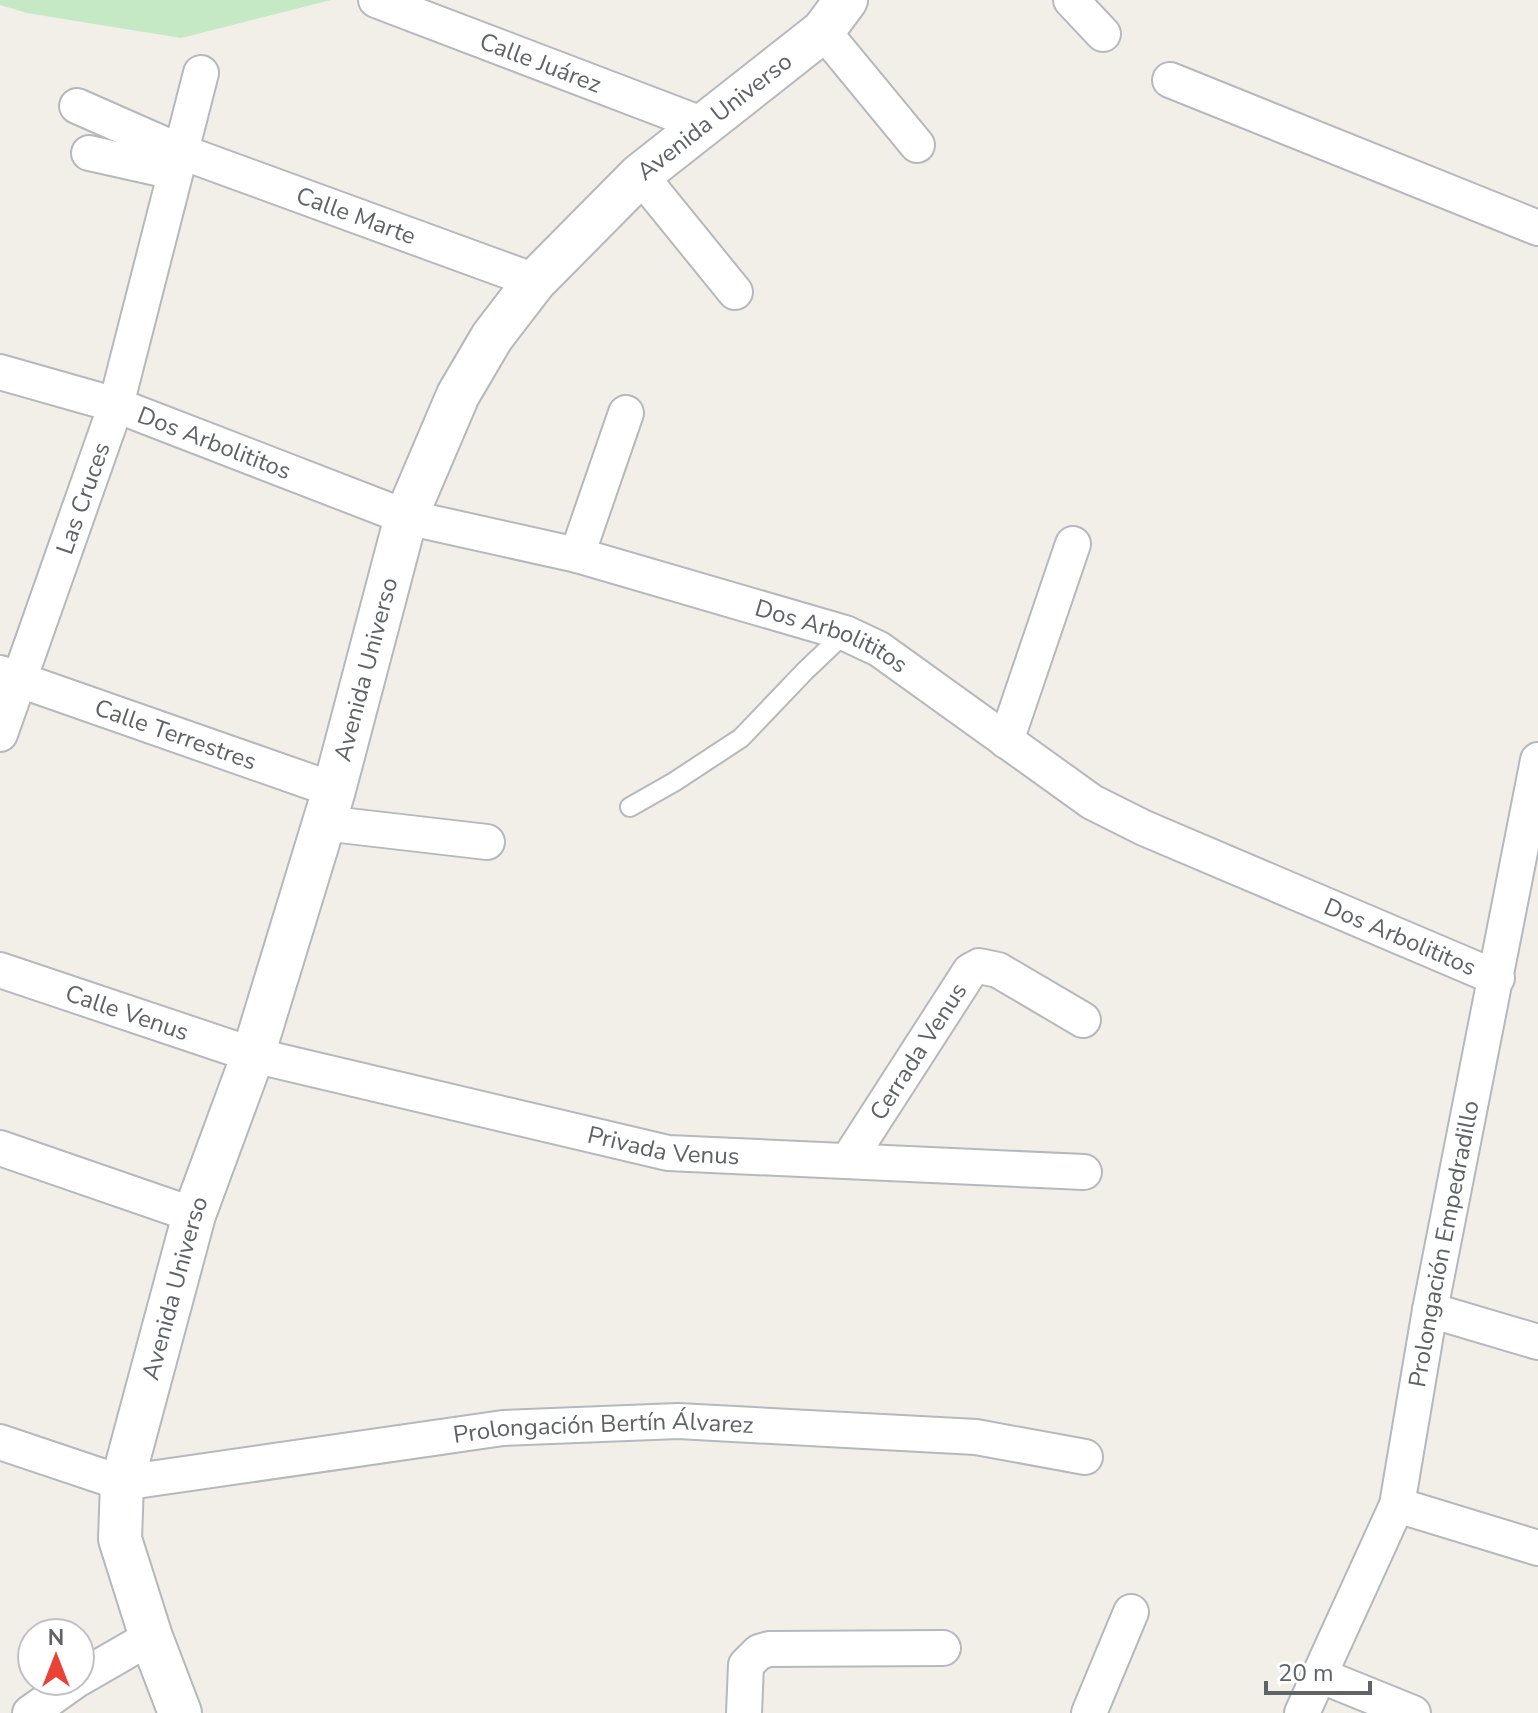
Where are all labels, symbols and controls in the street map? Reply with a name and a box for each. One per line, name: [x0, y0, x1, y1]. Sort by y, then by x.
street label: Calle Juárez: [475, 25, 606, 100]
street label: Avenida Universo: [630, 45, 799, 187]
street label: Calle Marte: [292, 179, 420, 252]
street label: Dos Arbolititos: [133, 399, 296, 487]
street label: Las Cruces: [49, 438, 118, 559]
street label: Avenida Universo: [326, 574, 405, 765]
street label: Dos Arbolititos: [751, 592, 914, 681]
street label: Calle Terrestres: [90, 691, 261, 778]
street label: Dos Arbolititos: [1319, 890, 1481, 983]
street label: Calle Venus: [61, 977, 193, 1048]
street label: Cerrada Venus: [862, 977, 974, 1126]
street label: Prolongación Empedradillo: [1401, 1098, 1487, 1390]
street label: Privada Venus: [584, 1119, 740, 1172]
street label: Avenida Universo: [134, 1192, 216, 1384]
street label: Prolongación Bertín Álvarez: [451, 1405, 754, 1451]
north arrow: [16, 1617, 96, 1697]
text: N: [48, 1623, 64, 1653]
scale bar: [1266, 1645, 1370, 1695]
text: 20 m: [1278, 1657, 1334, 1689]

